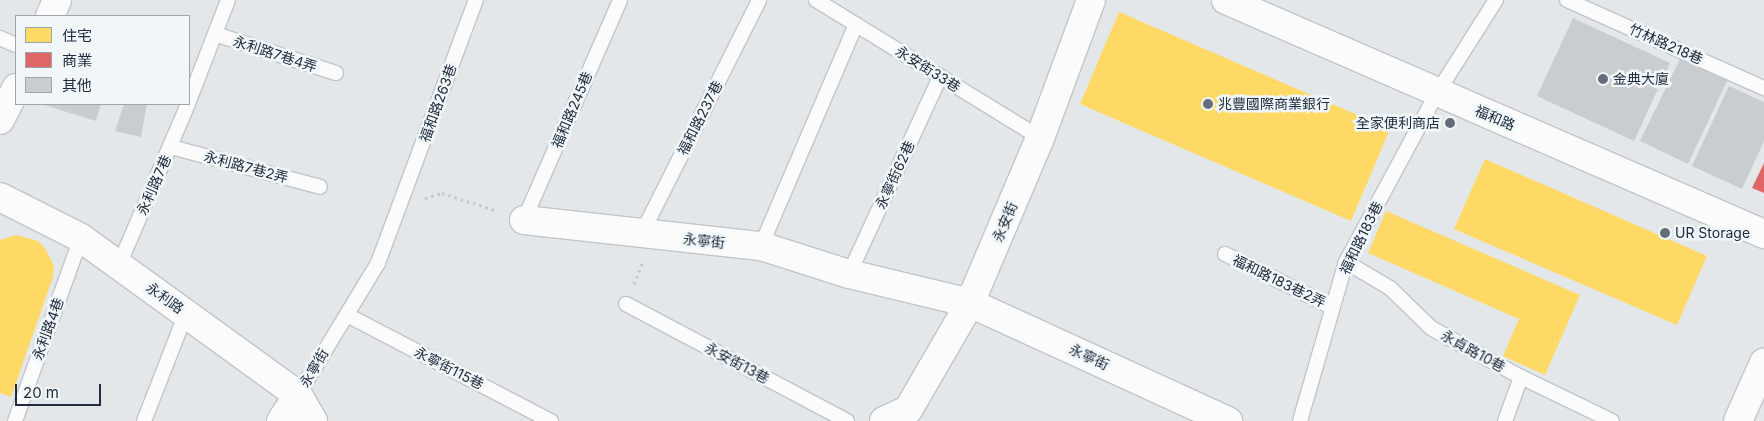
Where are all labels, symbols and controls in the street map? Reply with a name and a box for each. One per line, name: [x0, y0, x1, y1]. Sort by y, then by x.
legend: [15, 15, 190, 105]
street label: 竹林路218巷: [1627, 20, 1705, 68]
text: 住宅: [62, 26, 92, 45]
street label: 永利路7巷4弄: [231, 33, 319, 75]
street label: 永安街33巷: [892, 42, 964, 96]
text: 商業: [62, 51, 92, 70]
street label: 福和路263巷: [416, 62, 460, 144]
street label: 福和路245巷: [548, 69, 596, 151]
place label: 金典大廈: [1613, 71, 1669, 87]
marker: 金典大廈: [1597, 73, 1609, 85]
text: 其他: [62, 76, 92, 95]
street label: 福和路237巷: [674, 78, 726, 158]
place label: 兆豐國際商業銀行: [1218, 96, 1330, 112]
marker: 兆豐國際商業銀行: [1202, 98, 1214, 110]
street label: 福和路: [1472, 102, 1518, 134]
place label: 全家便利商店: [1356, 115, 1440, 131]
marker: 全家便利商店: [1444, 117, 1456, 129]
street label: 永寧街62巷: [872, 138, 918, 212]
street label: 永利路7巷2弄: [202, 148, 290, 186]
street label: 永利路7巷: [133, 152, 175, 218]
street label: 永安街: [989, 199, 1021, 245]
street label: 福和路183巷: [1336, 199, 1386, 277]
place label: UR Storage: [1675, 225, 1750, 241]
marker: UR Storage: [1659, 227, 1671, 239]
street label: 永寧街: [682, 230, 726, 252]
street label: 福和路183巷2弄: [1230, 251, 1328, 311]
street label: 永利路: [143, 279, 187, 317]
street label: 永利路4巷: [29, 296, 67, 362]
street label: 永貞路10巷: [1438, 327, 1508, 375]
street label: 永安街13巷: [702, 339, 772, 387]
street label: 永寧街: [1066, 341, 1112, 373]
street label: 永寧街115巷: [411, 343, 487, 393]
street label: 永寧街: [296, 346, 332, 390]
scale bar: [18, 374, 104, 406]
text: 20 m: [23, 383, 59, 402]

